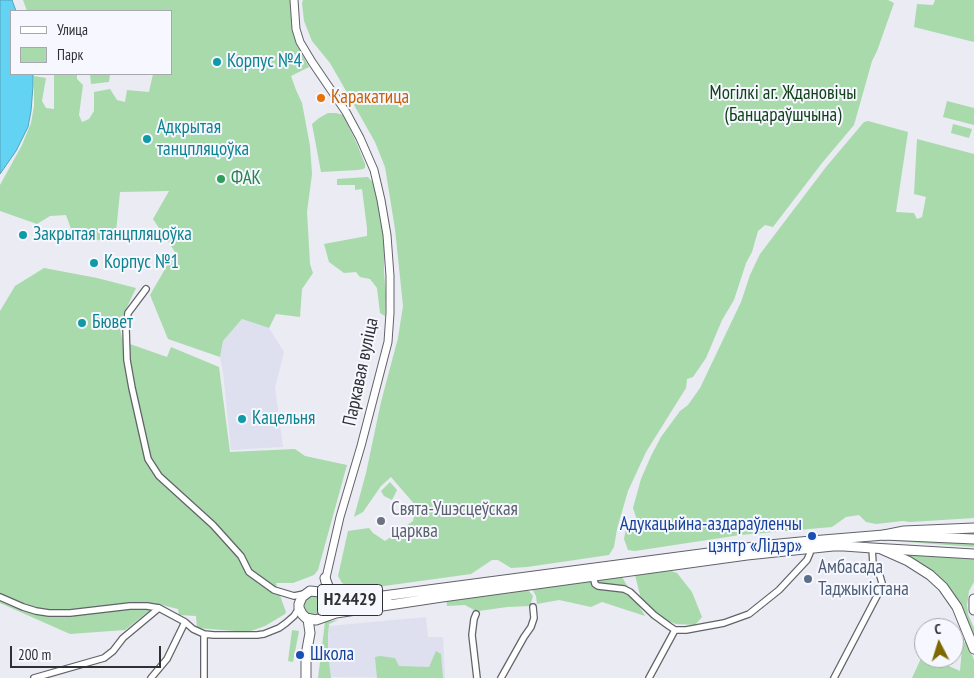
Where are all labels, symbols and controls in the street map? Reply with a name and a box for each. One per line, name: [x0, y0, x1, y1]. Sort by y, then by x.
legend: [10, 10, 172, 75]
text: Улица: [57, 20, 88, 39]
text: Парк: [57, 45, 83, 64]
place label: Корпус №4: [227, 51, 302, 73]
marker: Корпус №4: [211, 56, 223, 68]
park label: Могілкі аг. Ждановічы (Банцараўшчына): [710, 83, 856, 127]
place label: Каракатица: [331, 87, 409, 109]
marker: Каракатица: [315, 92, 327, 104]
place label: Адкрытая танцпляцоўка: [157, 117, 249, 161]
marker: Адкрытая танцпляцоўка: [141, 133, 153, 145]
place label: ФАК: [231, 168, 261, 190]
marker: ФАК: [215, 173, 227, 185]
place label: Закрытая танцпляцоўка: [33, 224, 192, 246]
marker: Закрытая танцпляцоўка: [17, 229, 29, 241]
place label: Корпус №1: [104, 252, 179, 274]
marker: Корпус №1: [88, 257, 100, 269]
place label: Бювет: [92, 312, 133, 334]
street label: Паркавая вуліца: [338, 316, 384, 428]
marker: Бювет: [76, 317, 88, 329]
place label: Кацельня: [252, 408, 315, 430]
marker: Кацельня: [236, 413, 248, 425]
place label: Свята-Ушэсцеўская царква: [391, 499, 518, 543]
place label: Адукацыйна-аздараўленчы цэнтр «Лідэр»: [620, 514, 802, 558]
marker: Свята-Ушэсцеўская царква: [375, 515, 387, 527]
marker: Адукацыйна-аздараўленчы цэнтр «Лідэр»: [806, 530, 818, 542]
place label: Амбасада Таджыкістана: [818, 557, 909, 601]
marker: Амбасада Таджыкістана: [802, 573, 814, 585]
road number: Н24429: [318, 584, 382, 616]
north arrow: [914, 618, 964, 668]
text: С: [934, 620, 942, 638]
scale bar: [12, 636, 164, 668]
place label: Школа: [310, 644, 354, 666]
text: 200 m: [18, 645, 51, 664]
marker: Школа: [294, 649, 306, 661]

